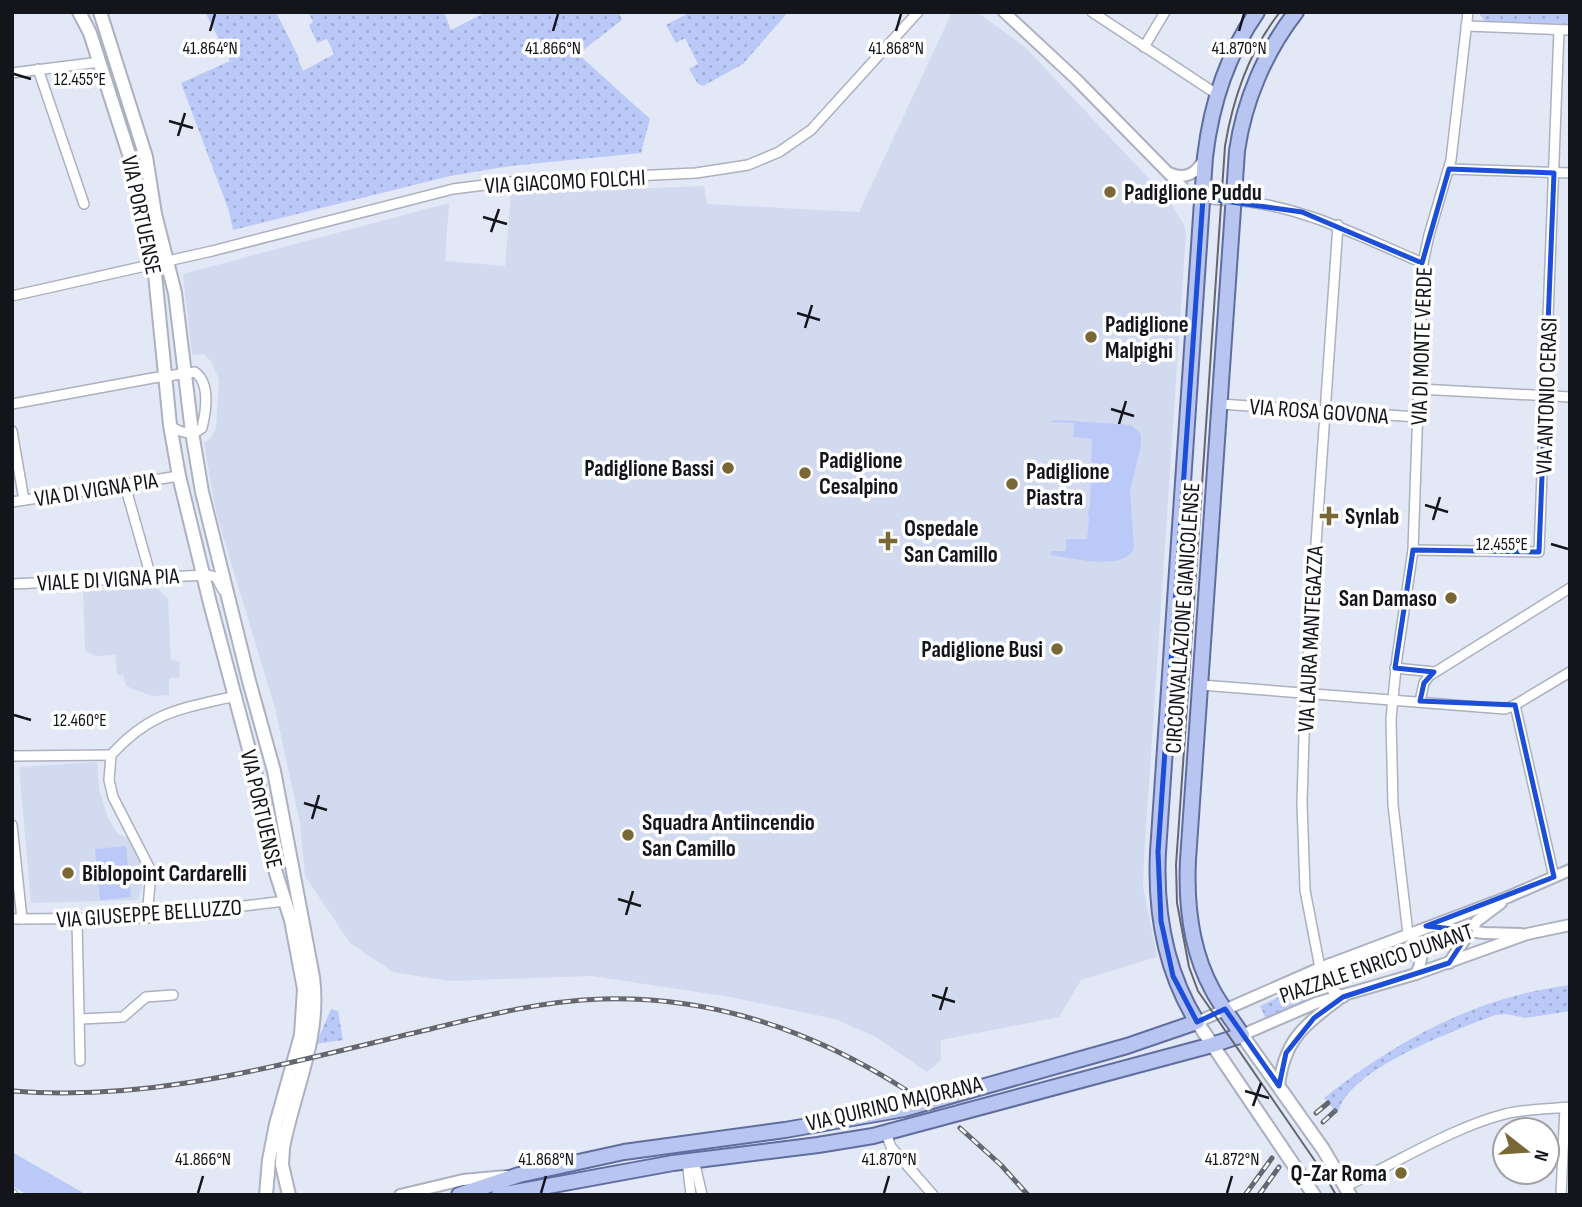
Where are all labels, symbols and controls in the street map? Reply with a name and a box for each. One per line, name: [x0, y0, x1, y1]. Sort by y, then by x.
text: 41.864°N: [182, 38, 238, 59]
text: 41.866°N: [525, 38, 581, 59]
text: 41.868°N: [868, 38, 924, 59]
text: 41.870°N: [1211, 38, 1267, 59]
text: 12.455°E: [54, 69, 106, 90]
street label: VIA PORTUENSE: [115, 153, 167, 277]
street label: VIA GIACOMO FOLCHI: [484, 164, 646, 200]
place label: Padiglione Puddu: [1124, 179, 1262, 207]
marker: Padiglione Puddu: [1102, 184, 1118, 200]
street label: VIA DI MONTE VERDE: [1405, 266, 1439, 426]
place label: Padiglione Malpighi: [1105, 311, 1189, 365]
street label: VIA ANTONIO CERASI: [1530, 317, 1564, 475]
marker: Padiglione Malpighi: [1083, 329, 1099, 345]
street label: VIA ROSA GOVONA: [1248, 393, 1390, 431]
place label: Padiglione Cesalpino: [819, 447, 903, 501]
place label: Padiglione Bassi: [584, 455, 714, 483]
place label: Padiglione Piastra: [1026, 458, 1110, 512]
marker: Padiglione Bassi: [720, 460, 736, 476]
marker: Padiglione Cesalpino: [797, 465, 813, 481]
street label: VIA DI VIGNA PIA: [33, 466, 160, 514]
marker: Padiglione Piastra: [1004, 476, 1020, 492]
street label: CIRCONVALLAZIONE GIANICOLENSE: [1160, 482, 1206, 754]
place label: Synlab: [1345, 503, 1399, 531]
marker: Synlab: [1319, 506, 1339, 526]
place label: Ospedale San Camillo: [904, 515, 998, 569]
marker: Ospedale San Camillo: [878, 531, 898, 551]
text: 12.455°E: [1476, 534, 1528, 555]
street label: VIA LAURA MANTEGAZZA: [1292, 545, 1330, 733]
street label: VIALE DI VIGNA PIA: [36, 562, 180, 598]
place label: San Damaso: [1339, 585, 1437, 613]
marker: San Damaso: [1443, 590, 1459, 606]
place label: Padiglione Busi: [921, 636, 1043, 664]
marker: Padiglione Busi: [1049, 641, 1065, 657]
text: 12.460°E: [53, 710, 107, 731]
street label: VIA PORTUENSE: [234, 747, 288, 871]
place label: Squadra Antiincendio San Camillo: [642, 809, 815, 863]
marker: Squadra Antiincendio San Camillo: [620, 827, 636, 843]
place label: Biblopoint Cardarelli: [82, 860, 247, 888]
marker: Biblopoint Cardarelli: [60, 865, 76, 881]
street label: VIA GIUSEPPE BELLUZZO: [55, 894, 243, 934]
street label: PIAZZALE ENRICO DUNANT: [1276, 918, 1477, 1010]
street label: VIA QUIRINO MAJORANA: [804, 1070, 985, 1138]
north arrow: [1491, 1116, 1561, 1186]
text: N: [1528, 1147, 1553, 1164]
text: 41.866°N: [175, 1149, 231, 1170]
text: 41.868°N: [518, 1149, 574, 1170]
text: 41.870°N: [861, 1149, 917, 1170]
text: 41.872°N: [1205, 1149, 1259, 1170]
place label: Q-Zar Roma: [1290, 1160, 1387, 1188]
marker: Q-Zar Roma: [1393, 1165, 1409, 1181]

